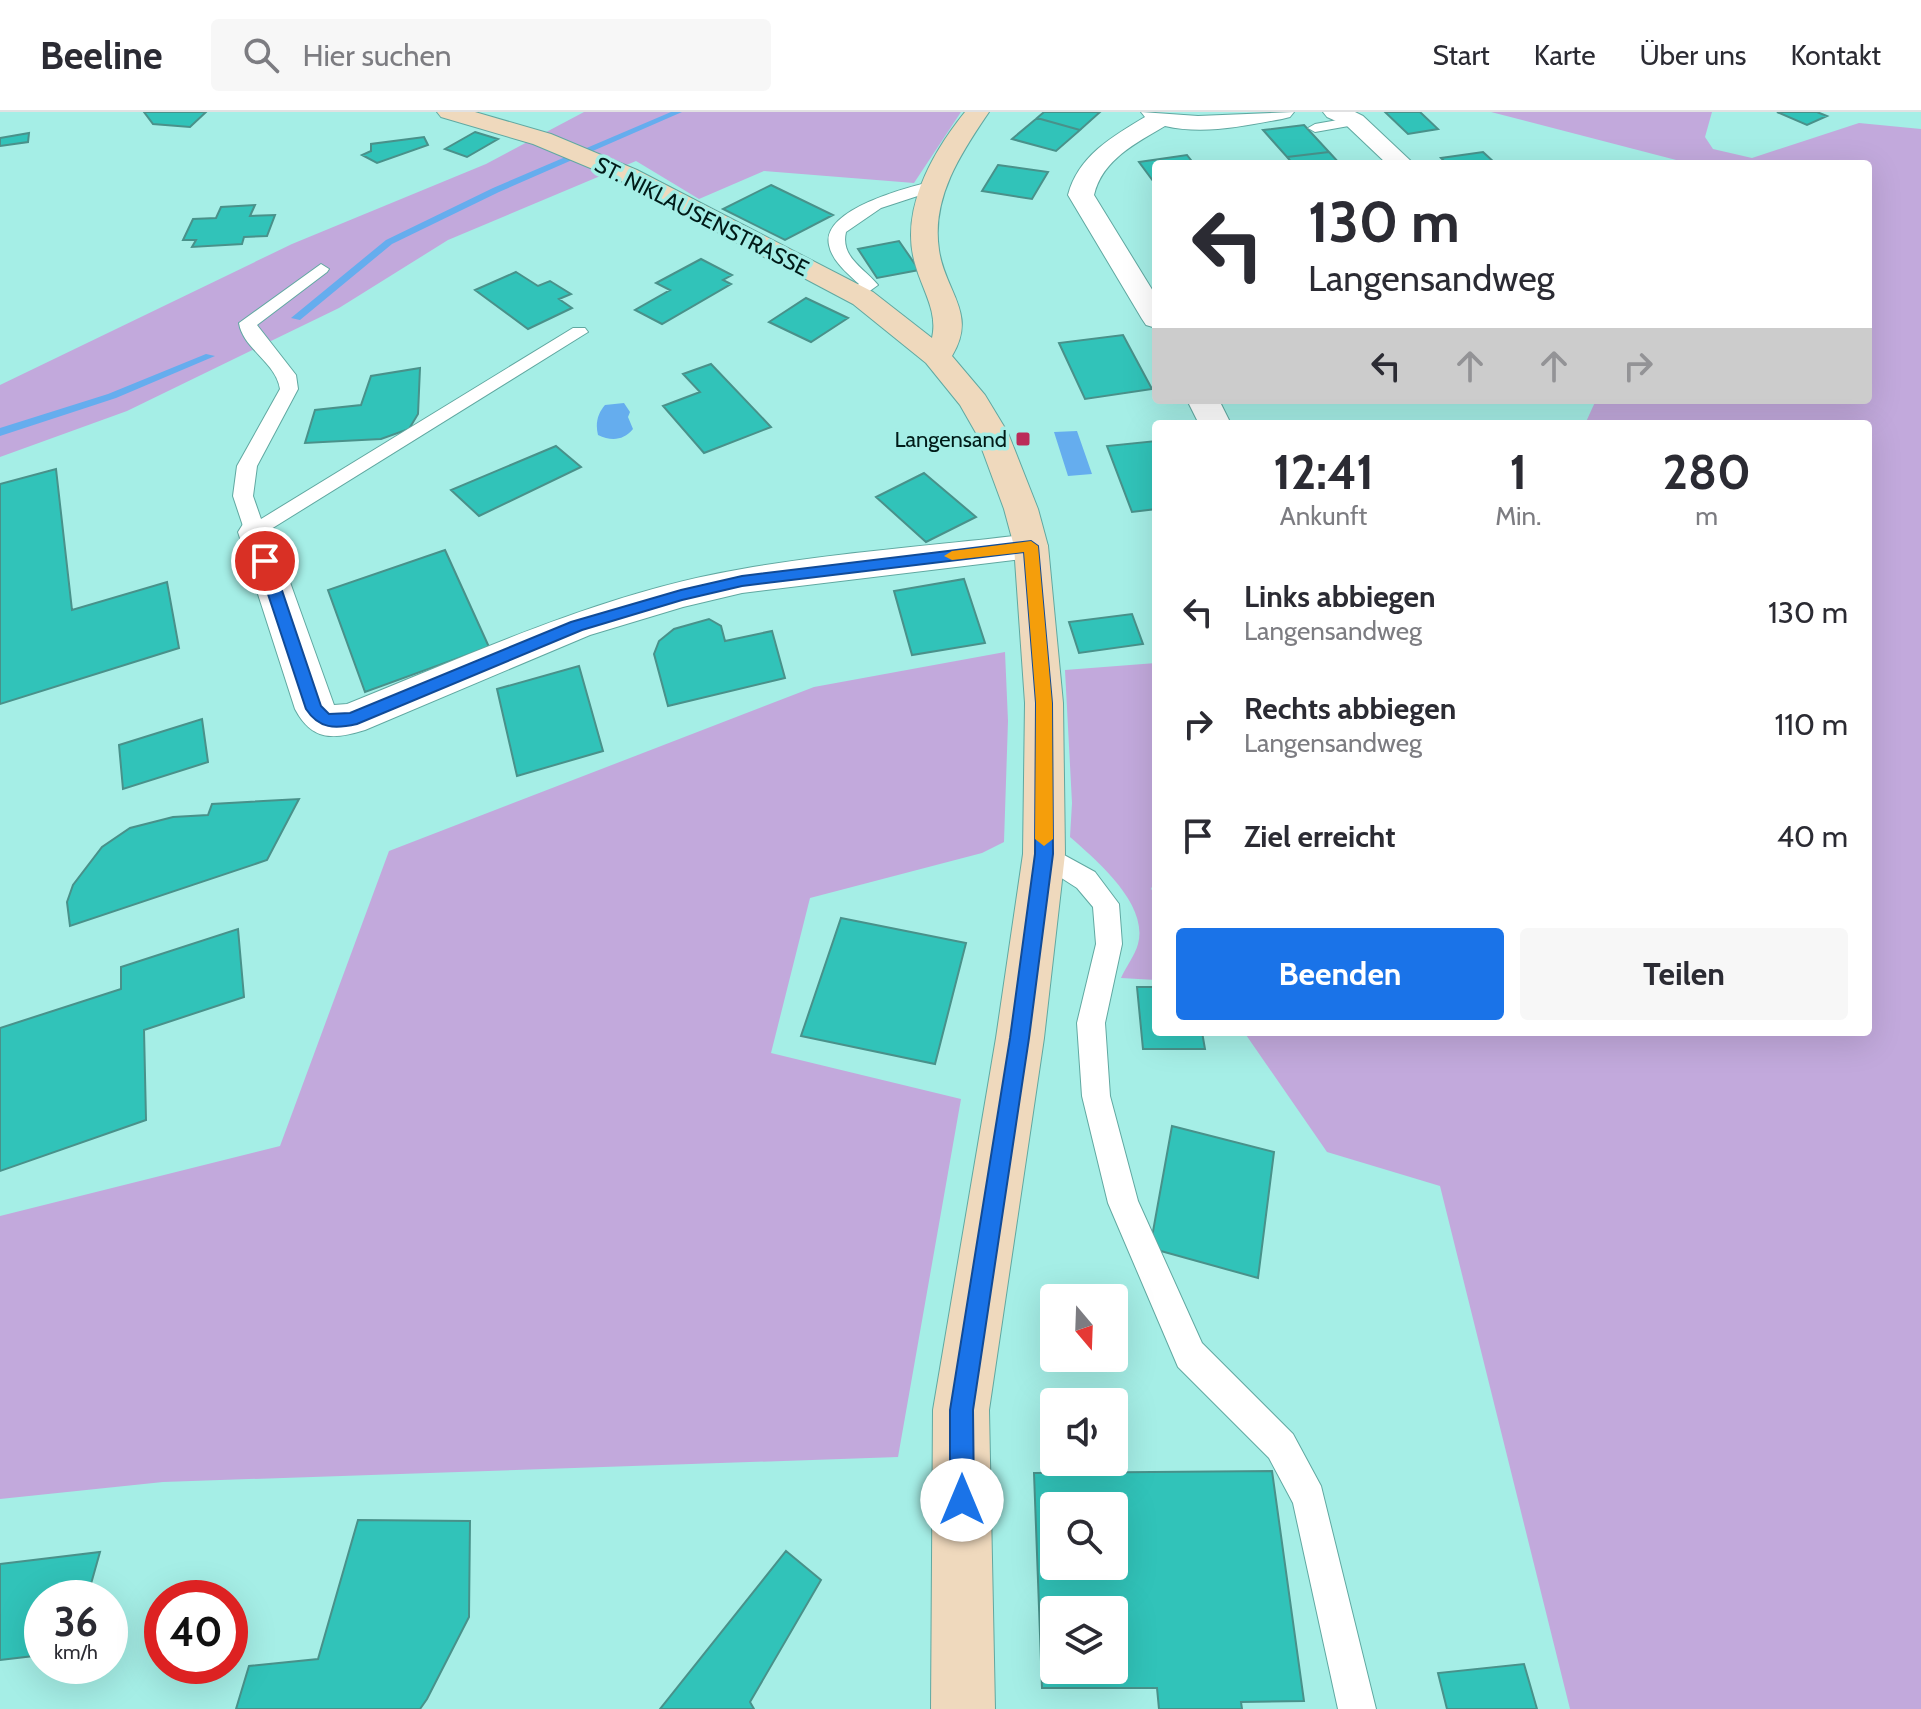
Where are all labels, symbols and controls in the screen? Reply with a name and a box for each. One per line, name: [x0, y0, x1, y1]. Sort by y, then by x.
search box: [211, 19, 771, 91]
text: Beeline: [40, 32, 163, 79]
icon: search: [239, 33, 283, 77]
text: Hier suchen: [303, 37, 452, 74]
text: Start: [1433, 38, 1490, 72]
text: Karte: [1534, 38, 1596, 72]
text: Über uns: [1640, 38, 1746, 72]
text: Kontakt: [1790, 38, 1881, 72]
street label: ST. NIKLAUSENSTRASSE: [590, 151, 813, 282]
text: 130 m: [1308, 188, 1460, 256]
icon: left: [1176, 192, 1280, 296]
text: Langensandweg: [1308, 256, 1555, 300]
icon: left: [1364, 344, 1408, 388]
icon: ahead: [1448, 344, 1492, 388]
icon: ahead: [1532, 344, 1576, 388]
icon: right: [1616, 344, 1660, 388]
place label: Langensand: [894, 426, 1007, 453]
marker: Langensand: [1014, 430, 1032, 448]
text: 12:41: [1273, 443, 1374, 501]
text: 1: [1509, 443, 1527, 501]
text: 280: [1663, 443, 1751, 501]
text: Ankunft: [1280, 500, 1367, 532]
text: Min.: [1495, 500, 1541, 532]
text: m: [1695, 500, 1718, 532]
pin: [231, 527, 299, 595]
icon: arrive: [243, 539, 287, 583]
text: Links abbiegen: [1244, 578, 1436, 615]
icon: left: [1176, 590, 1220, 634]
text: 130 m: [1768, 594, 1848, 631]
text: Langensandweg: [1244, 615, 1422, 647]
text: Rechts abbiegen: [1244, 690, 1456, 727]
icon: right: [1176, 702, 1220, 746]
text: 110 m: [1774, 706, 1848, 743]
text: Langensandweg: [1244, 727, 1422, 759]
icon: arrive: [1176, 814, 1220, 858]
text: Ziel erreicht: [1244, 818, 1395, 855]
text: 40 m: [1777, 818, 1848, 855]
button: Beenden: [1176, 928, 1504, 1020]
button: Teilen: [1520, 928, 1848, 1020]
north arrow: [1040, 1284, 1128, 1372]
map controls: [1040, 1284, 1128, 1684]
button: sound: [1040, 1388, 1128, 1476]
position arrow: [920, 1458, 1004, 1542]
button: search: [1040, 1492, 1128, 1580]
speed limit sign: 40: [144, 1580, 248, 1684]
button: layers: [1040, 1596, 1128, 1684]
text: 36: [54, 1597, 98, 1646]
text: km/h: [54, 1640, 98, 1664]

